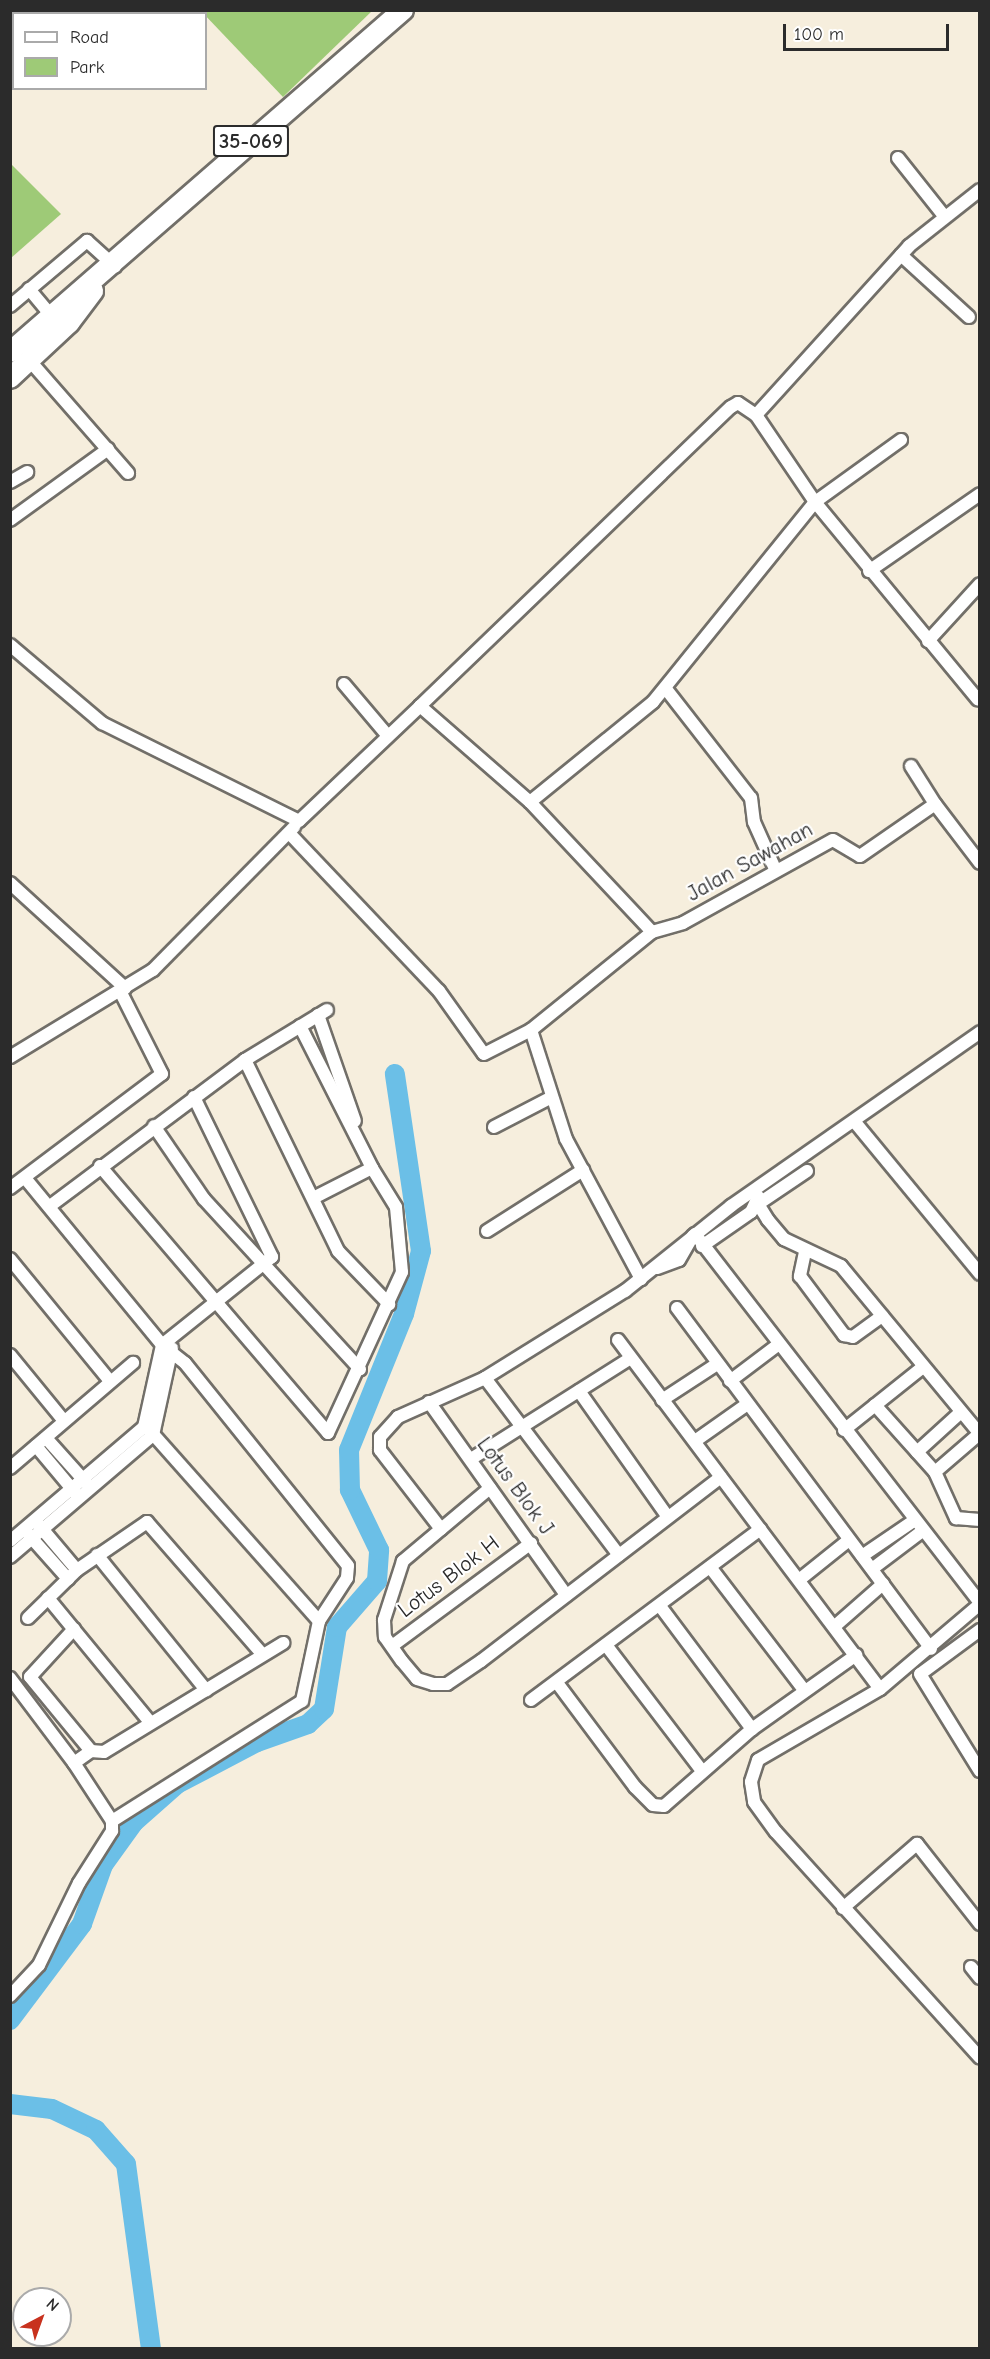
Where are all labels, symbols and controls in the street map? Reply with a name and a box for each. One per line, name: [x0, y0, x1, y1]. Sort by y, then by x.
legend: [12, 12, 207, 90]
scale bar: [786, 12, 952, 50]
text: 100 m: [794, 24, 844, 45]
text: Road: [70, 27, 109, 48]
text: Park: [70, 57, 104, 78]
road number: 35-069: [212, 123, 290, 159]
street label: Jalan Sawahan: [682, 817, 818, 907]
street label: Lotus Blok J: [471, 1432, 559, 1540]
street label: Lotus Blok H: [393, 1530, 505, 1624]
north arrow: [12, 2287, 72, 2347]
text: N: [43, 2295, 62, 2315]

